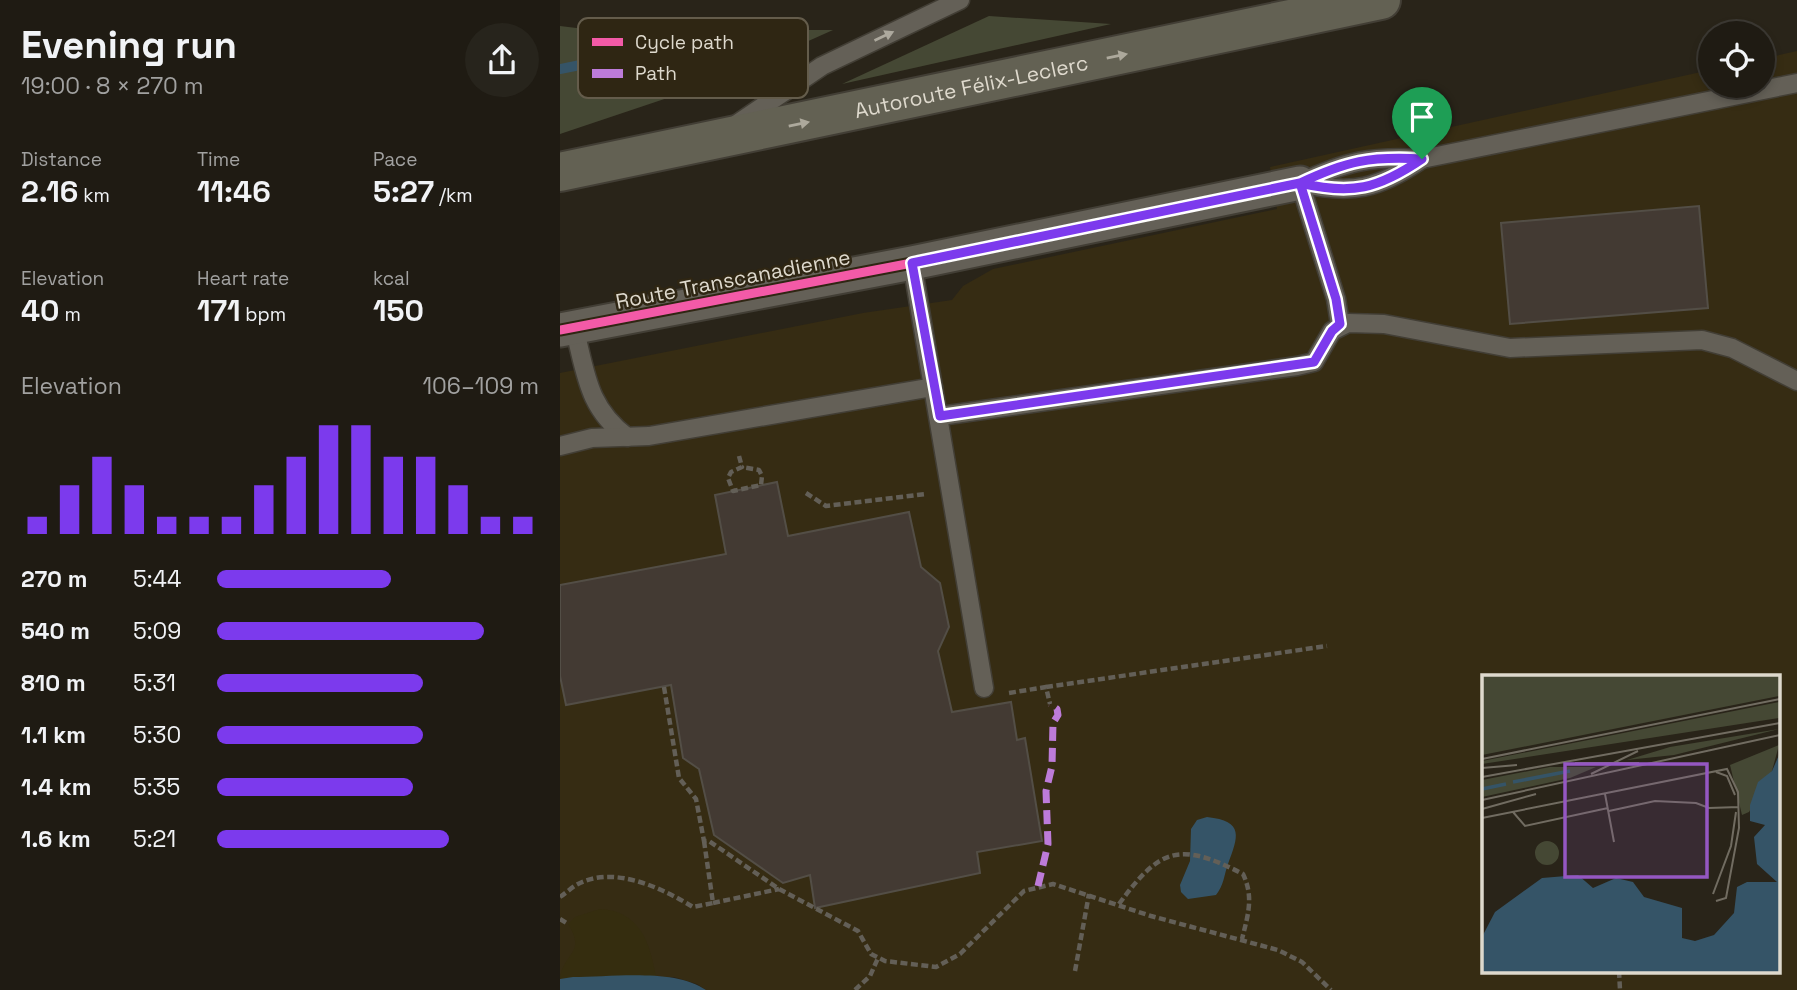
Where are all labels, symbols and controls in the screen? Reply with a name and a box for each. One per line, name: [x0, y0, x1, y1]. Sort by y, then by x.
legend: [578, 18, 808, 98]
text: Evening run: [21, 21, 237, 69]
map controls: [1698, 21, 1775, 98]
button: locate: [1698, 21, 1775, 98]
button: share: [465, 23, 539, 97]
text: Cycle path: [635, 30, 734, 55]
one-way arrow: [874, 31, 894, 42]
street label: Autoroute Félix-Leclerc: [852, 48, 1090, 124]
one-way arrow: [1106, 51, 1128, 62]
text: Path: [635, 61, 677, 86]
text: 19:00 · 8 × 270 m: [21, 71, 203, 101]
pin: [1392, 87, 1452, 159]
icon: arrive: [1403, 98, 1441, 136]
one-way arrow: [788, 118, 810, 129]
text: Distance: [21, 147, 102, 172]
text: Time: [197, 147, 240, 172]
text: Pace: [373, 147, 417, 172]
text: 2.16: [21, 172, 78, 211]
text: 11:46: [197, 172, 271, 211]
text: 5:27: [373, 172, 434, 211]
text: km: [78, 183, 110, 208]
text: /km: [434, 183, 473, 208]
street label: Route Transcanadienne: [613, 243, 853, 315]
text: Elevation: [21, 266, 104, 291]
text: Heart rate: [197, 266, 289, 291]
text: kcal: [373, 266, 410, 291]
text: 40: [21, 291, 60, 330]
text: 171: [197, 291, 240, 330]
text: 150: [373, 291, 424, 330]
text: m: [60, 302, 81, 327]
text: bpm: [240, 302, 286, 327]
text: Elevation: [21, 371, 122, 401]
text: 106–109 m: [422, 371, 539, 401]
text: 270 m: [21, 564, 87, 594]
text: 5:44: [133, 564, 181, 594]
text: 540 m: [21, 616, 90, 646]
text: 5:09: [133, 616, 181, 646]
text: 810 m: [21, 668, 86, 698]
text: 5:31: [133, 668, 176, 698]
inset map: [1482, 675, 1780, 972]
text: 1.1 km: [21, 720, 86, 750]
text: 5:30: [133, 720, 181, 750]
text: 1.4 km: [21, 772, 91, 802]
text: 5:35: [133, 772, 180, 802]
text: 1.6 km: [21, 824, 91, 854]
text: 5:21: [133, 824, 176, 854]

